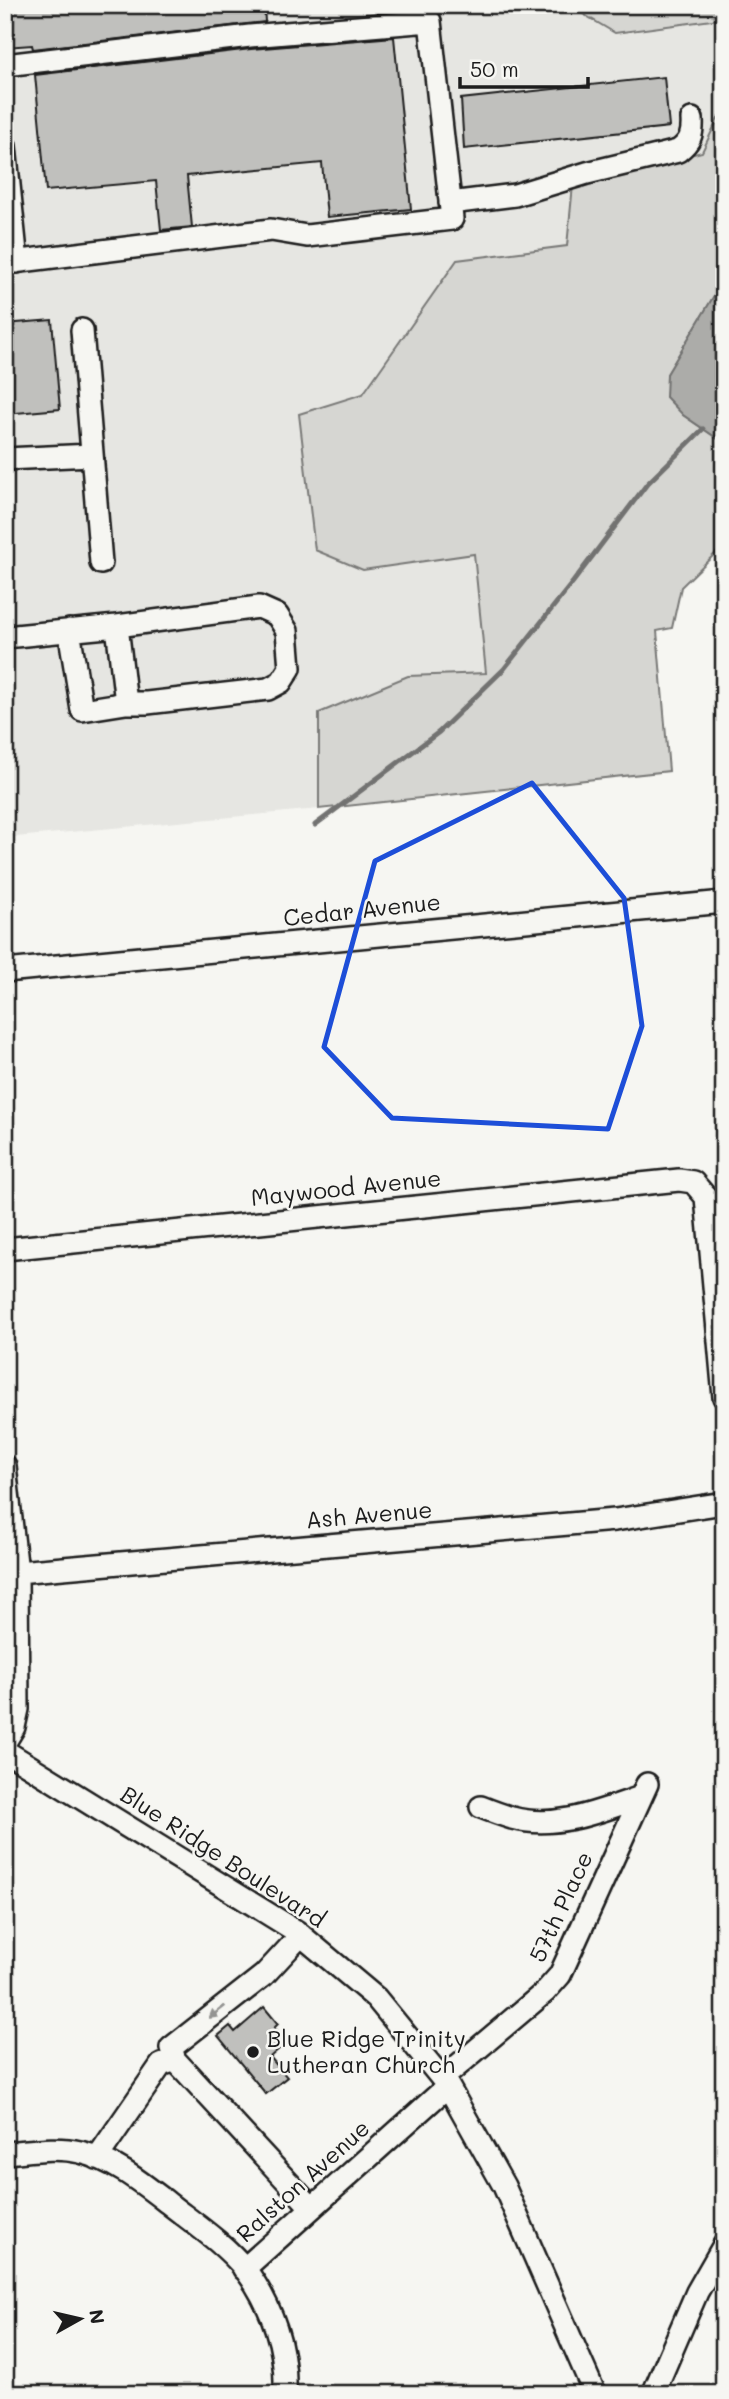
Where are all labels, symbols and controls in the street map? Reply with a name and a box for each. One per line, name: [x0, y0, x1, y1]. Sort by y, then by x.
scale bar: [460, 46, 587, 90]
text: 50 m: [470, 55, 519, 82]
street label: Cedar Avenue: [282, 886, 442, 932]
street label: Maywood Avenue: [249, 1162, 443, 1212]
street label: Ash Avenue: [304, 1494, 433, 1534]
street label: Blue Ridge Boulevard: [115, 1779, 332, 1934]
street label: 57th Place: [521, 1847, 599, 1967]
one-way arrow: [209, 2004, 227, 2019]
place label: Blue Ridge Trinity Lutheran Church: [267, 2023, 466, 2079]
marker: Blue Ridge Trinity Lutheran Church: [245, 2044, 261, 2060]
street label: Ralston Avenue: [229, 2112, 375, 2248]
north arrow: [46, 2284, 116, 2354]
text: N: [84, 2308, 111, 2325]

